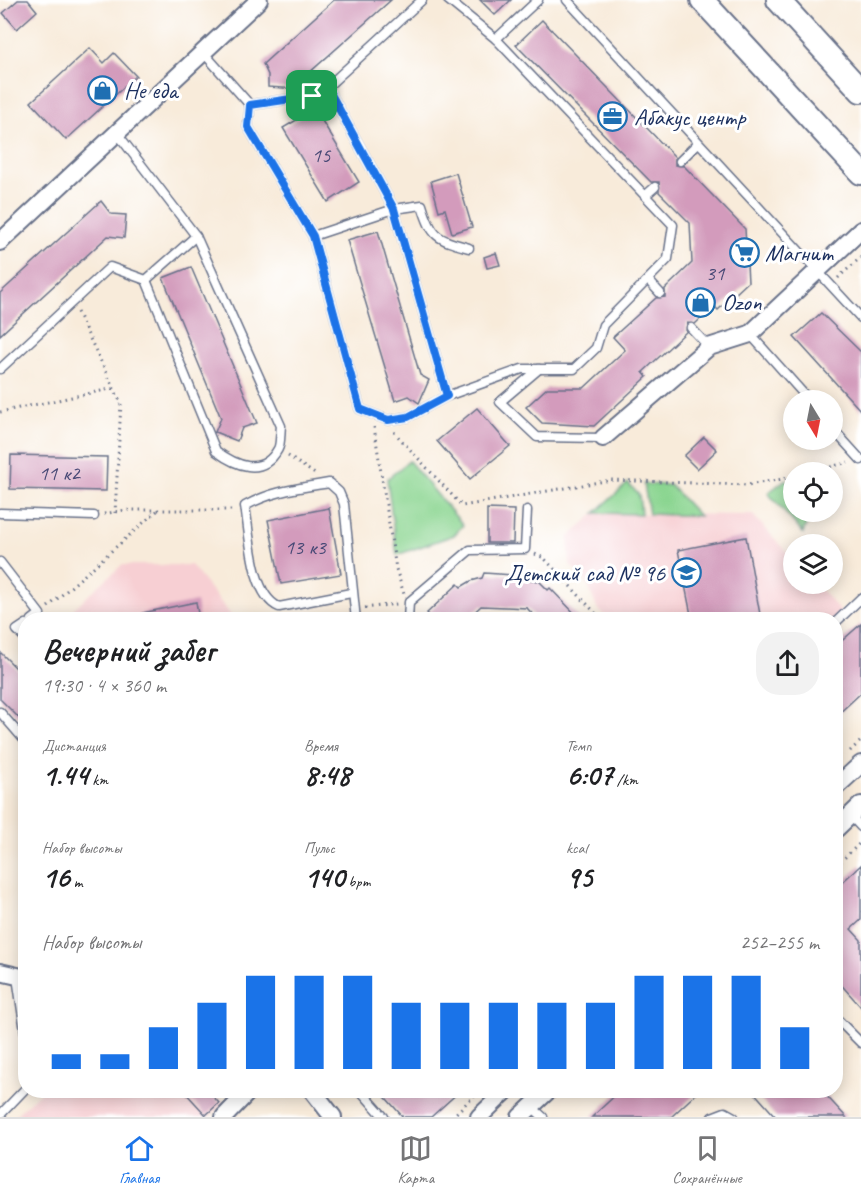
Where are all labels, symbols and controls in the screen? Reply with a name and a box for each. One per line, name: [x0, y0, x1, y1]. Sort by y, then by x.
pin: [286, 70, 337, 121]
shop icon: Не еда: [87, 74, 119, 106]
place label: Не еда: [124, 75, 179, 105]
icon: arrive: [295, 79, 328, 112]
office icon: Абакус центр: [597, 101, 629, 133]
place label: Абакус центр: [634, 102, 746, 132]
house number: 15: [312, 142, 332, 168]
supermarket icon: Магнит: [728, 237, 760, 269]
place label: Магнит: [765, 238, 834, 268]
house number: 31: [706, 260, 726, 286]
shop icon: Ozon: [685, 286, 717, 318]
place label: Ozon: [722, 287, 762, 317]
north arrow: [783, 390, 843, 450]
map controls: [783, 390, 843, 594]
house number: 11 к2: [38, 460, 81, 486]
button: locate: [783, 462, 843, 522]
house number: 13 к3: [284, 534, 327, 560]
button: layers: [783, 534, 843, 594]
school or university icon: Детский сад № 96: [670, 557, 702, 589]
place label: Детский сад № 96: [504, 558, 666, 588]
text: Вечерний забег: [42, 629, 215, 671]
button: share: [756, 632, 819, 695]
text: 19:30 · 4 × 360 m: [42, 673, 166, 698]
text: Дистанция: [42, 736, 106, 756]
text: Время: [304, 736, 338, 756]
text: Темп: [566, 736, 592, 756]
text: 1.44: [42, 756, 88, 794]
text: 8:48: [304, 756, 350, 794]
text: 6:07: [566, 756, 613, 794]
text: km: [88, 770, 108, 790]
text: /km: [613, 770, 638, 790]
text: Набор высоты: [42, 838, 121, 858]
text: Пульс: [304, 838, 335, 858]
text: kcal: [566, 838, 587, 858]
text: 16: [42, 858, 70, 896]
text: 140: [304, 858, 345, 896]
text: 95: [566, 858, 592, 896]
text: m: [70, 872, 82, 892]
text: bpm: [345, 872, 370, 892]
text: Набор высоты: [42, 930, 141, 955]
text: 252–255 m: [740, 930, 819, 955]
tab: Главная: [119, 1132, 159, 1188]
tab: Карта: [398, 1132, 434, 1188]
tab: Сохранённые: [672, 1132, 742, 1188]

